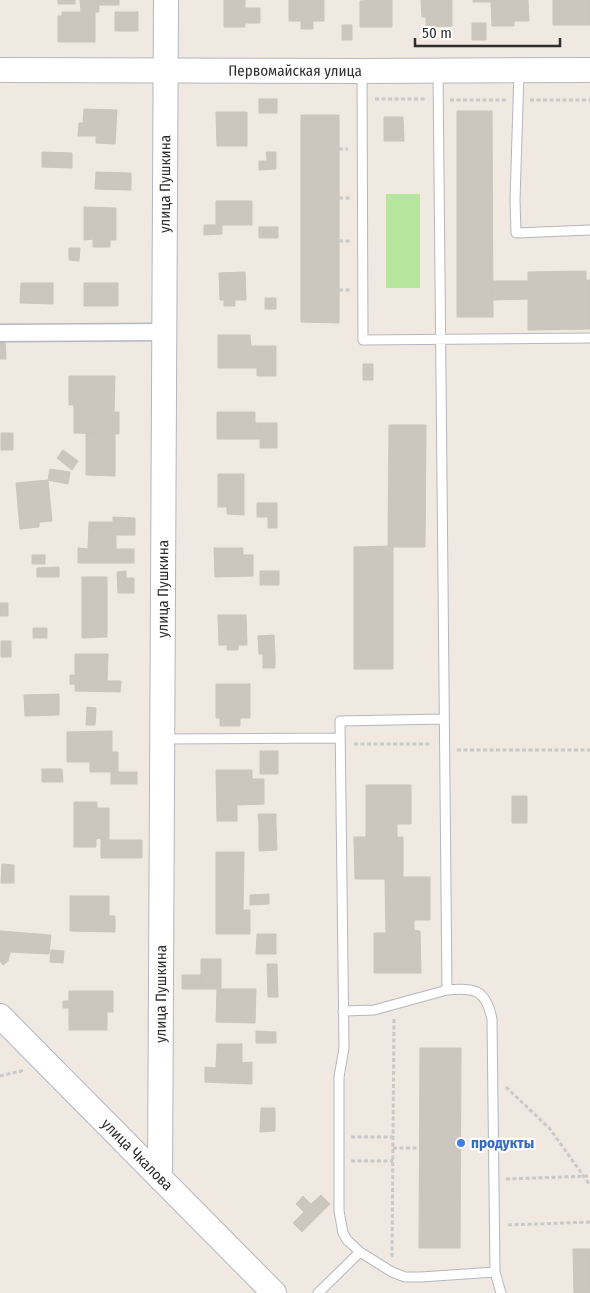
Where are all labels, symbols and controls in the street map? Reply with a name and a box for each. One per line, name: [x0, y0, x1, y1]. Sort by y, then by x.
scale bar: [415, 15, 560, 47]
text: 50 m: [422, 24, 452, 42]
street label: Первомайская улица: [228, 62, 362, 80]
street label: улица Пушкина: [156, 135, 174, 233]
street label: улица Пушкина: [154, 540, 172, 638]
street label: улица Пушкина: [152, 945, 170, 1043]
street label: улица Чкалова: [98, 1115, 177, 1194]
place label: продукты: [471, 1134, 534, 1152]
marker: продукты: [455, 1137, 467, 1149]

